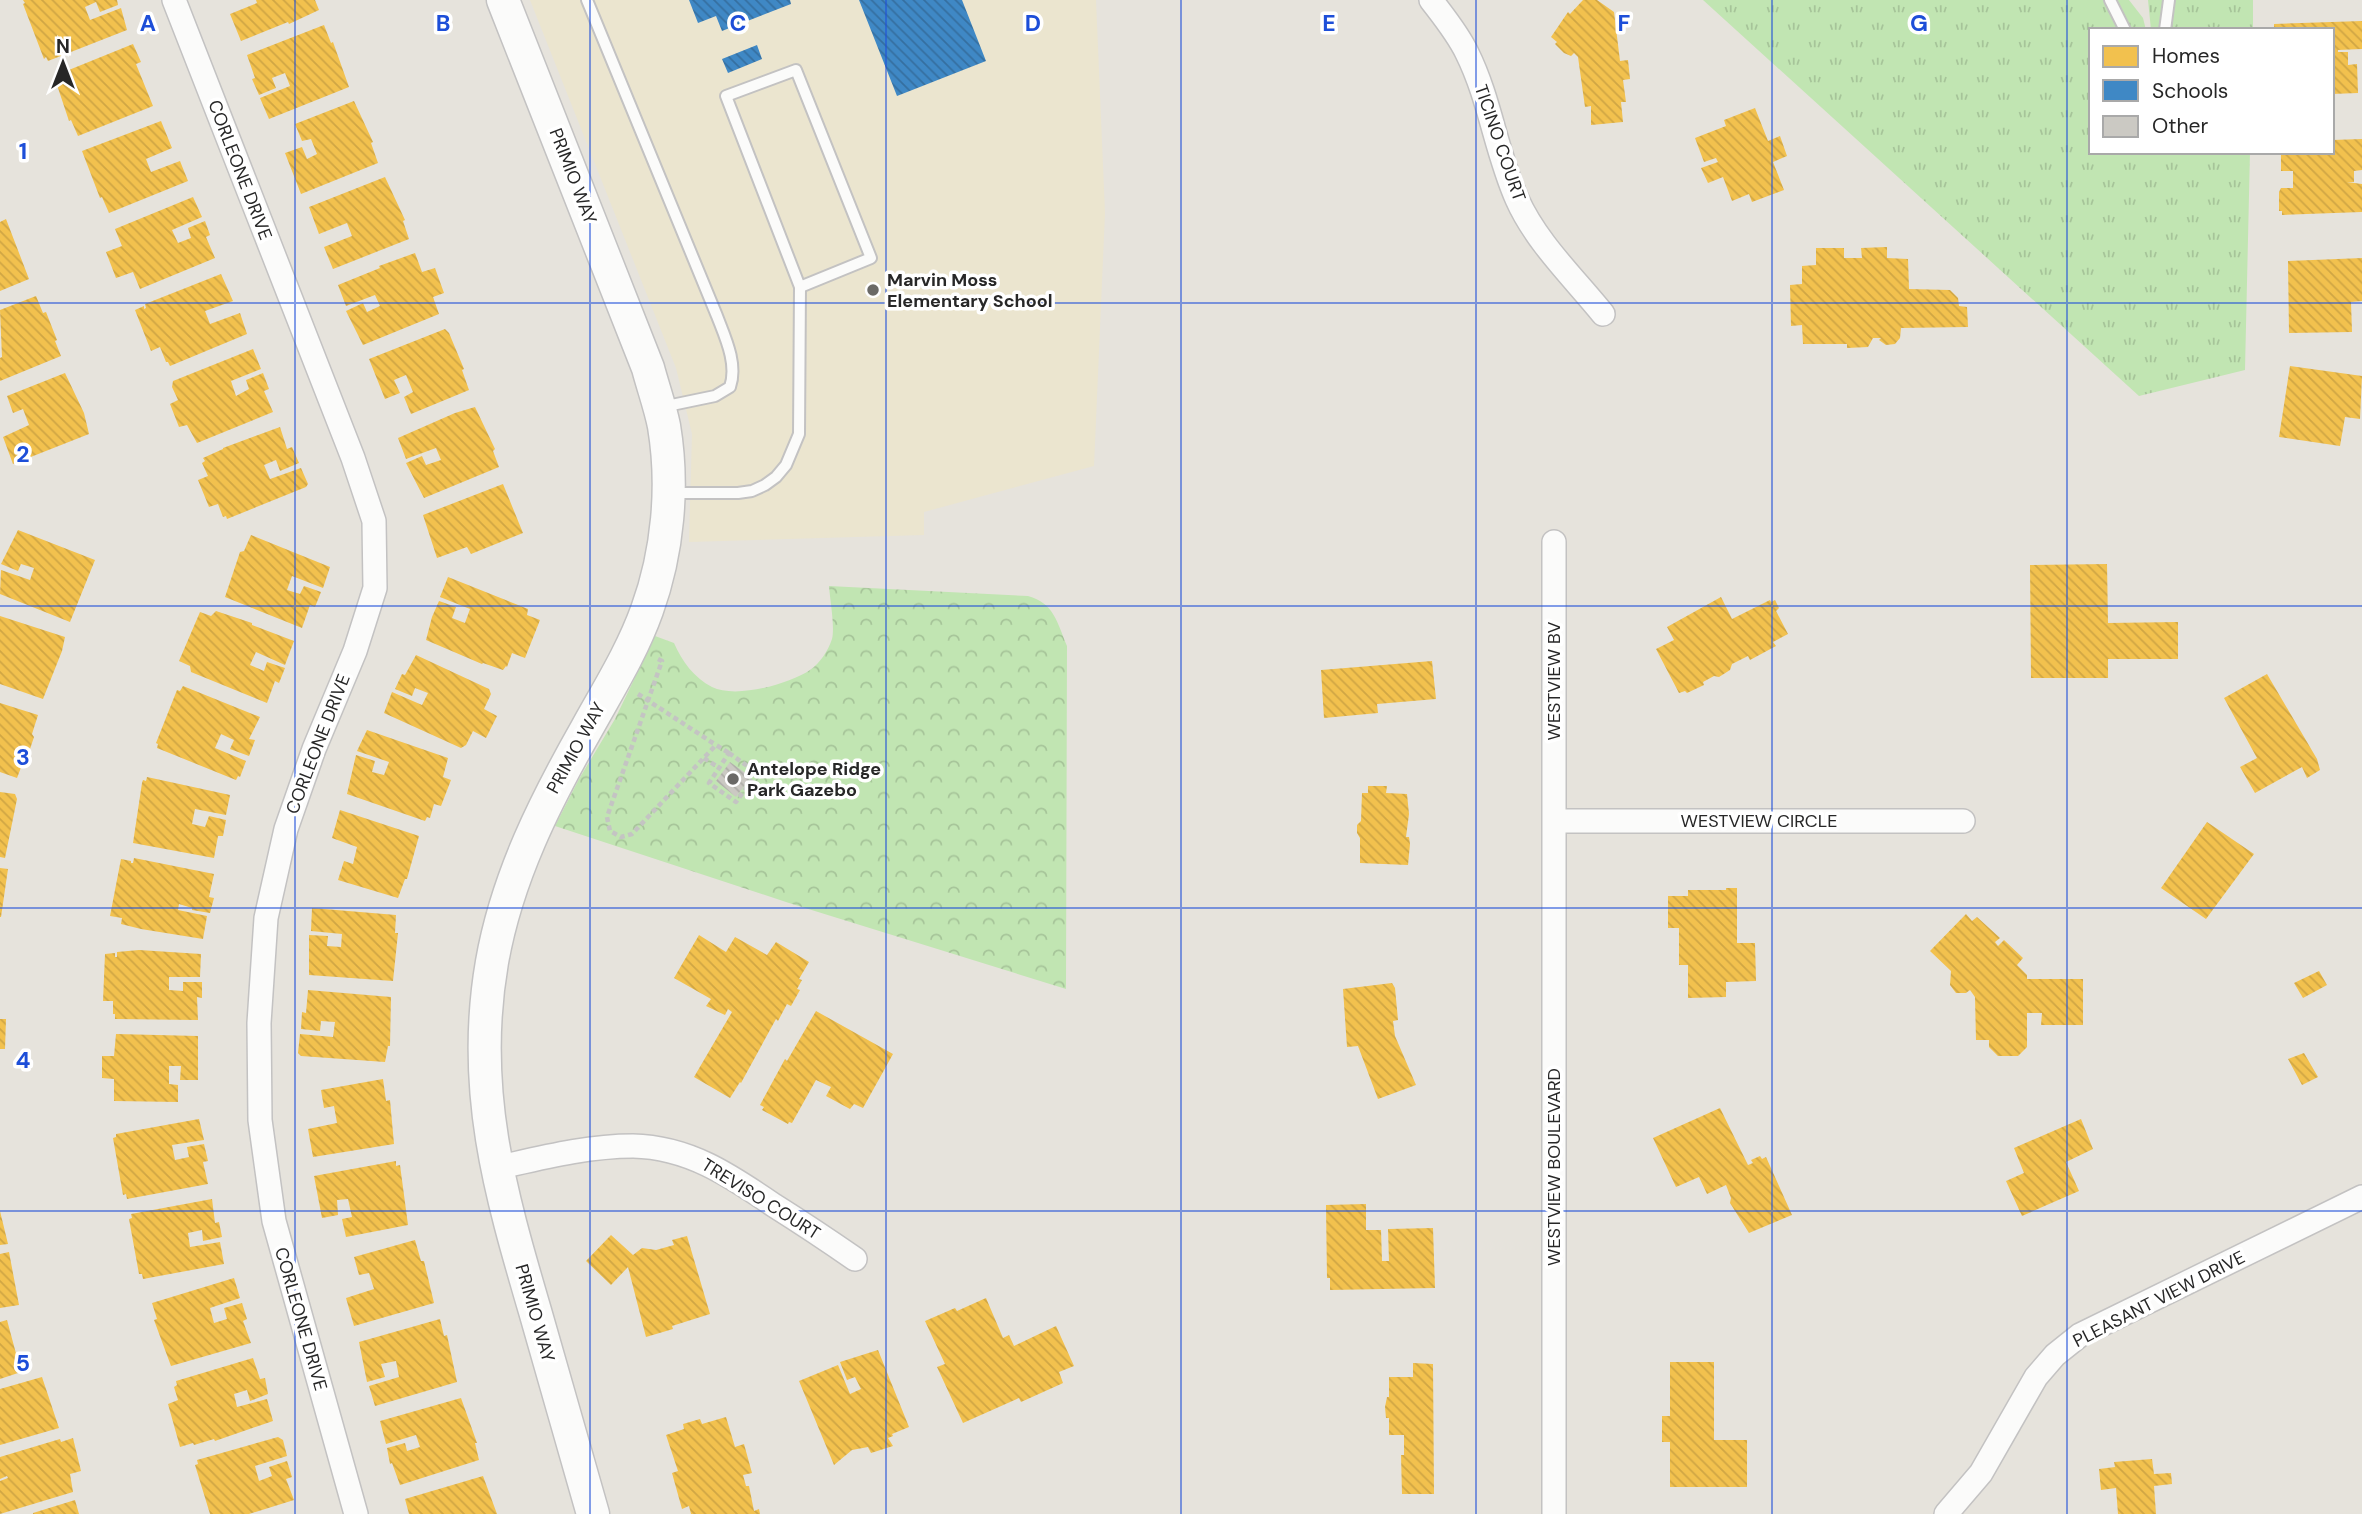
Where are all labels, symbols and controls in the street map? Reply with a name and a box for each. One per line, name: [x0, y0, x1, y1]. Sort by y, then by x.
text: A: [140, 8, 156, 38]
text: B: [436, 8, 450, 38]
text: C: [730, 8, 746, 38]
text: D: [1025, 8, 1041, 38]
text: E: [1322, 8, 1336, 38]
text: F: [1618, 8, 1631, 38]
text: G: [1910, 8, 1928, 38]
north arrow: [28, 28, 98, 98]
legend: [2089, 28, 2334, 154]
text: N: [56, 34, 70, 59]
text: Homes: [2152, 42, 2220, 70]
text: Schools: [2152, 77, 2228, 105]
street label: TICINO COURT: [1469, 81, 1531, 205]
street label: CORLEONE DRIVE: [202, 97, 278, 243]
text: Other: [2152, 112, 2208, 140]
street label: PRIMIO WAY: [544, 125, 602, 228]
text: 1: [19, 136, 27, 166]
place label: Marvin Moss Elementary School: [887, 268, 1053, 313]
marker: Marvin Moss Elementary School: [865, 282, 881, 298]
text: 2: [16, 439, 30, 469]
street label: WESTVIEW BV: [1542, 622, 1566, 741]
street label: CORLEONE DRIVE: [280, 671, 356, 817]
street label: PRIMIO WAY: [541, 698, 611, 798]
text: 3: [16, 742, 30, 772]
place label: Antelope Ridge Park Gazebo: [747, 757, 881, 802]
marker: Antelope Ridge Park Gazebo: [725, 771, 741, 787]
street label: WESTVIEW CIRCLE: [1681, 809, 1837, 833]
text: 4: [16, 1045, 31, 1075]
street label: WESTVIEW BOULEVARD: [1542, 1068, 1566, 1266]
street label: TREVISO COURT: [697, 1153, 825, 1245]
street label: CORLEONE DRIVE: [269, 1245, 333, 1393]
street label: PLEASANT VIEW DRIVE: [2069, 1245, 2249, 1353]
street label: PRIMIO WAY: [510, 1261, 561, 1365]
text: 5: [16, 1348, 30, 1378]

